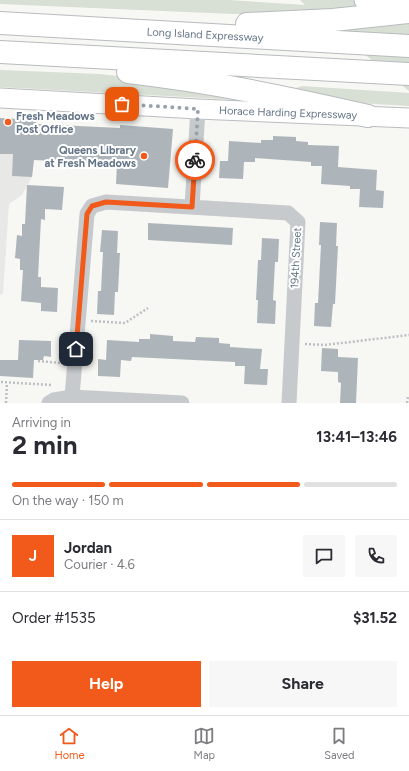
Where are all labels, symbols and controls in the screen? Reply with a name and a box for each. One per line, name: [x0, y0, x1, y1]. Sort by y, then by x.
street label: Long Island Expressway: [146, 25, 264, 45]
pin: [105, 87, 139, 121]
icon: bag: [111, 93, 133, 115]
street label: Horace Harding Expressway: [219, 104, 358, 122]
place label: Fresh Meadows Post Office: [16, 110, 95, 136]
marker: Fresh Meadows Post Office: [3, 117, 13, 127]
courier: [175, 140, 215, 180]
place label: Queens Library at Fresh Meadows: [44, 144, 137, 170]
icon: bike: [184, 149, 206, 171]
marker: Queens Library at Fresh Meadows: [139, 151, 149, 161]
street label: 194th Street: [288, 227, 304, 289]
pin: [59, 332, 93, 366]
icon: home: [65, 338, 87, 360]
text: Arriving in: [12, 415, 71, 430]
text: 13:41–13:46: [316, 428, 397, 446]
text: 2 min: [12, 429, 78, 461]
text: On the way · 150 m: [12, 493, 124, 508]
button: chat: [303, 535, 345, 577]
button: phone: [355, 535, 397, 577]
text: Jordan: [64, 539, 112, 557]
text: J: [29, 547, 37, 565]
text: Courier · 4.6: [64, 557, 135, 572]
text: Order #1535: [12, 609, 96, 627]
text: $31.52: [353, 609, 397, 627]
button: Help: [12, 661, 201, 707]
button: Share: [209, 661, 397, 707]
tab: Home: [54, 725, 84, 762]
tab: Map: [193, 725, 215, 762]
tab: Saved: [324, 725, 355, 762]

